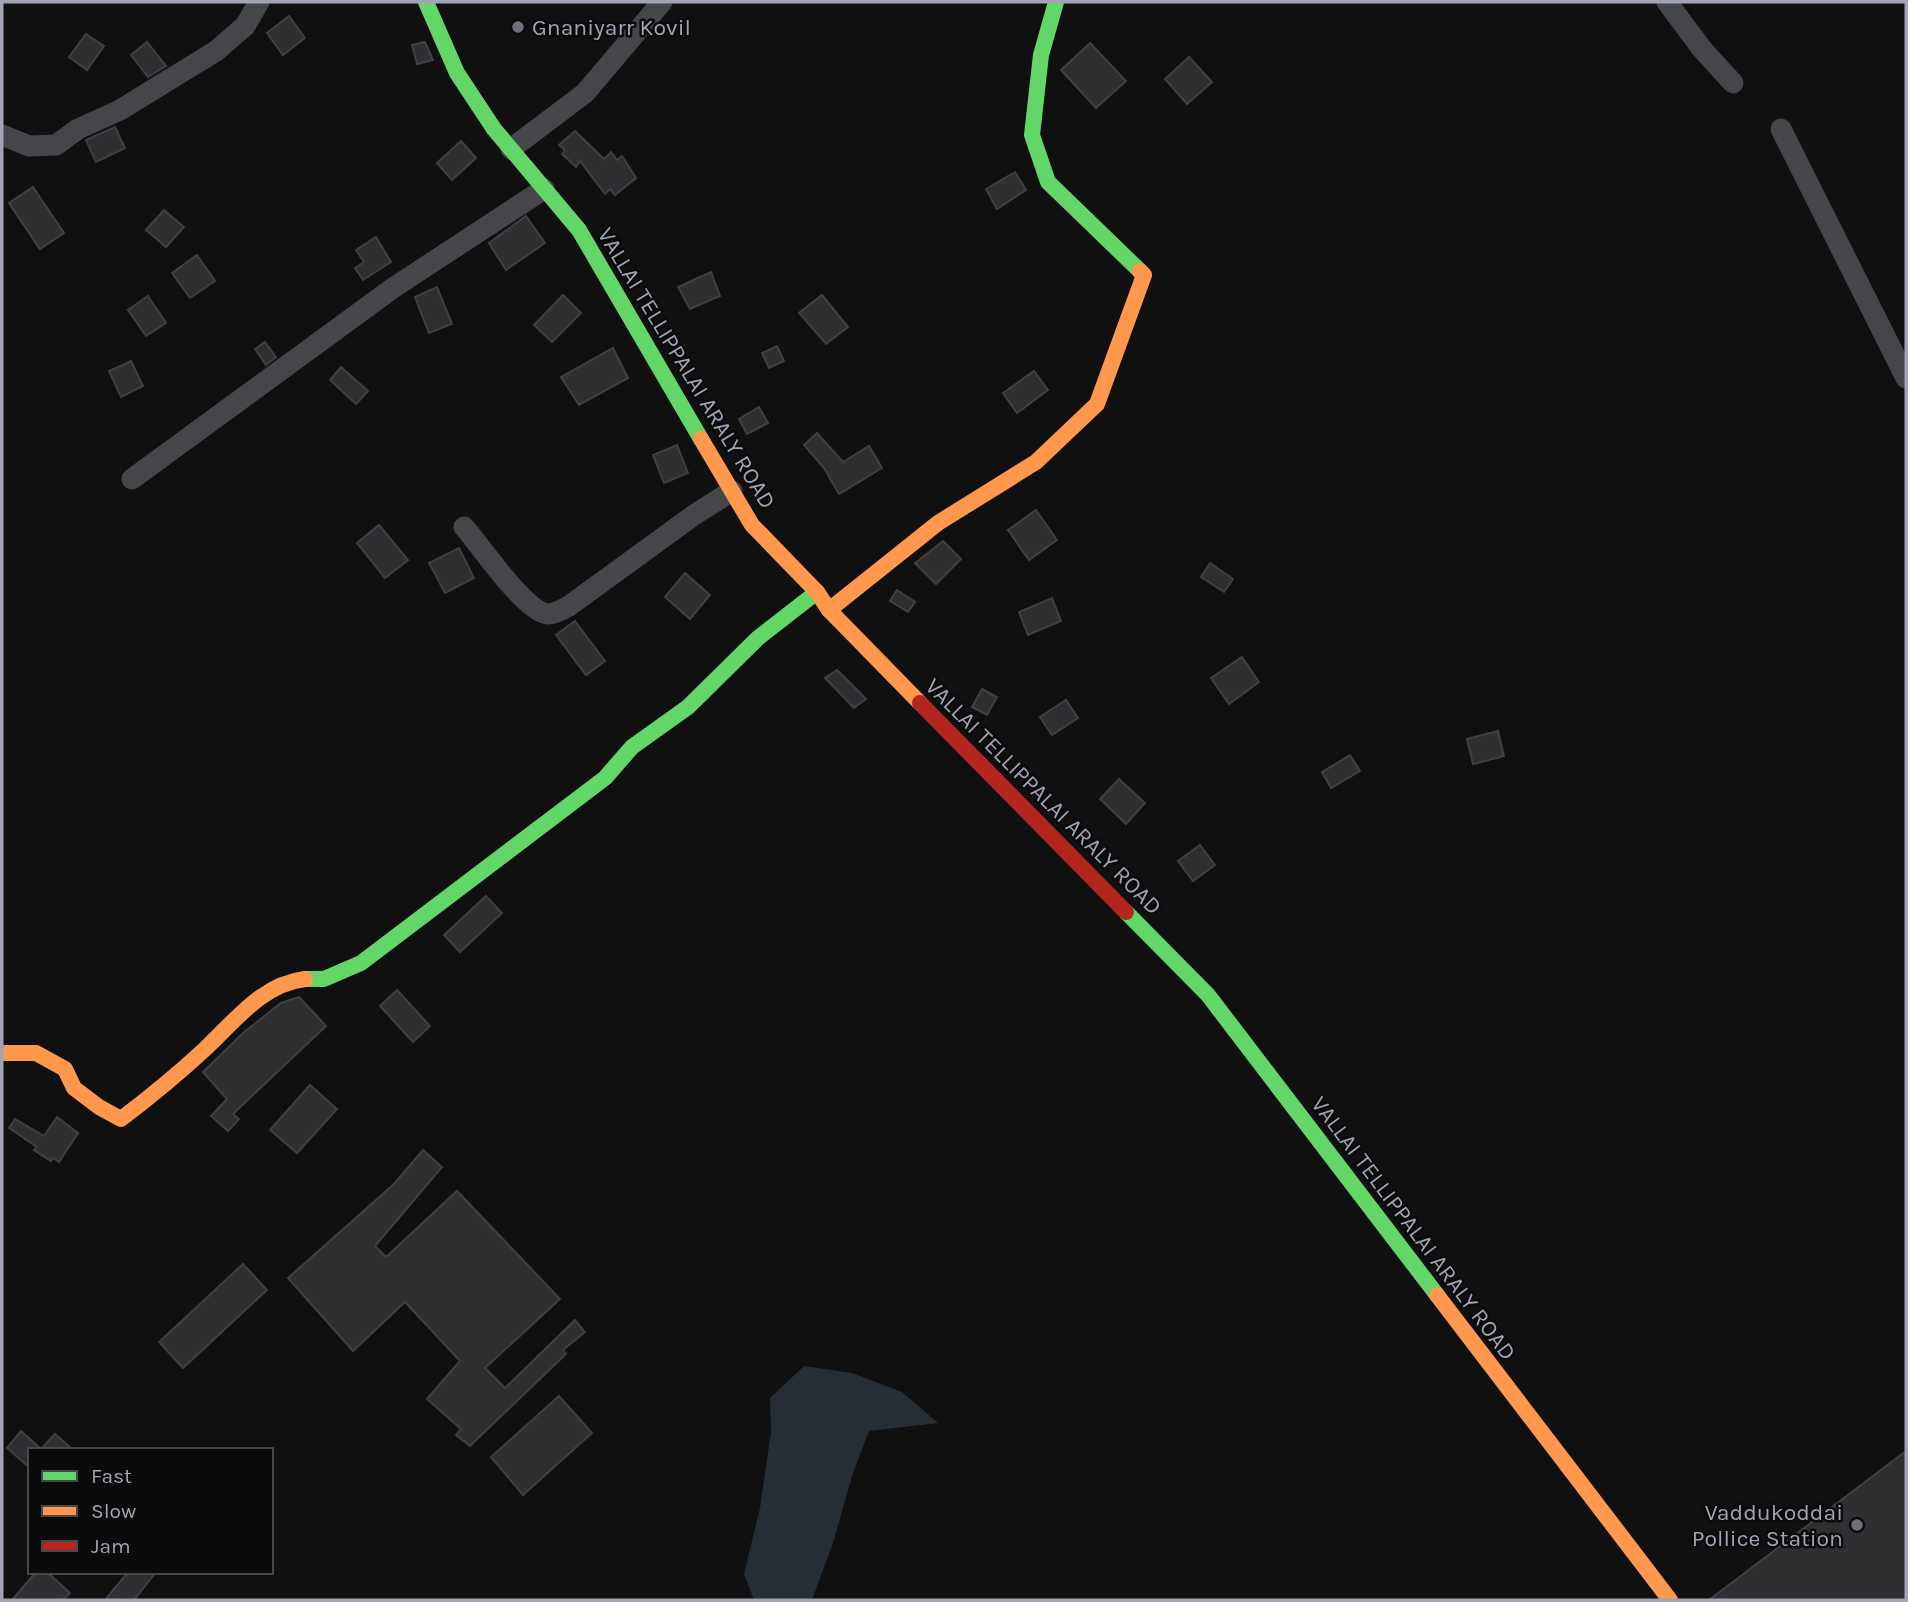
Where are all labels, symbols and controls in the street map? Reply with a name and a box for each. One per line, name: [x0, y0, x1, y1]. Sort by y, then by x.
place label: Gnaniyarr Kovil: [532, 14, 691, 41]
marker: Gnaniyarr Kovil: [510, 19, 526, 35]
street label: VALLAI TELLIPPALAI ARALY ROAD: [592, 223, 781, 514]
street label: VALLAI TELLIPPALAI ARALY ROAD: [920, 673, 1167, 920]
street label: VALLAI TELLIPPALAI ARALY ROAD: [1306, 1091, 1522, 1365]
legend: [28, 1448, 273, 1574]
text: Fast: [91, 1464, 132, 1488]
text: Slow: [91, 1499, 136, 1523]
place label: Vaddukoddai Pollice Station: [1692, 1499, 1843, 1552]
marker: Vaddukoddai Pollice Station: [1849, 1517, 1865, 1533]
text: Jam: [91, 1534, 131, 1558]

